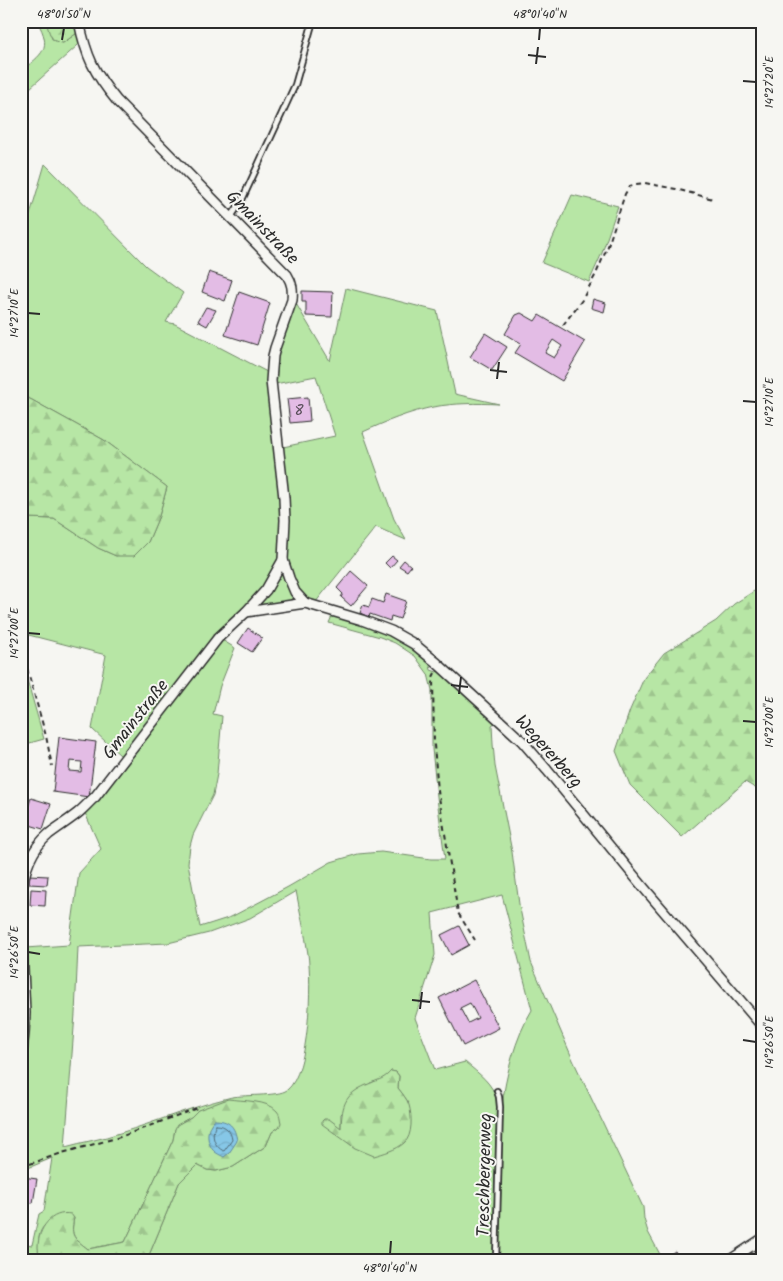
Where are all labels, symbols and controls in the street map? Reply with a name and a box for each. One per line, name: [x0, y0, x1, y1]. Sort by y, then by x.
text: 48°01'50"N: [37, 5, 91, 24]
text: 48°01'40"N: [513, 5, 567, 24]
text: 14°27'20"E: [760, 55, 779, 108]
street label: Gmainstraße: [218, 184, 305, 272]
text: 14°27'10"E: [5, 287, 24, 338]
text: 14°27'10"E: [760, 376, 779, 427]
house number: 8: [294, 399, 304, 423]
text: 14°27'00"E: [5, 606, 24, 659]
street label: Gmainstraße: [95, 673, 177, 766]
text: 14°27'00"E: [760, 695, 779, 748]
street label: Wegererberg: [507, 709, 589, 795]
text: 14°26'50"E: [5, 924, 24, 979]
text: 14°26'50"E: [760, 1014, 779, 1069]
street label: Treschbergerweg: [470, 1113, 501, 1237]
text: 48°01'40"N: [363, 1259, 417, 1278]

